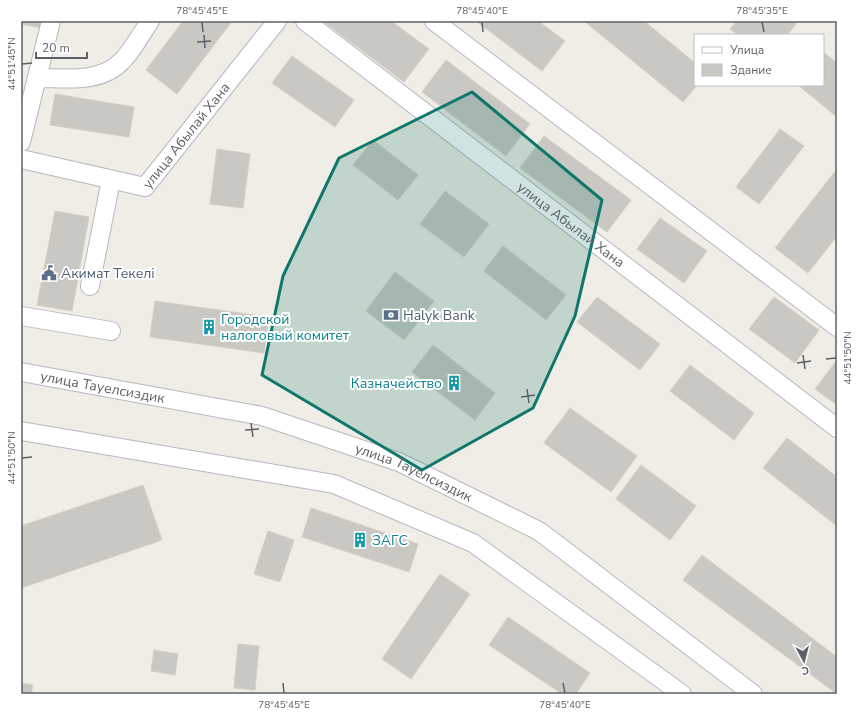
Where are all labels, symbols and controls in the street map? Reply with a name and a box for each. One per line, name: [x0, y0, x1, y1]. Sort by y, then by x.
text: 78°45'45"E: [176, 4, 228, 18]
text: 78°45'40"E: [456, 4, 508, 18]
text: 78°45'35"E: [736, 4, 788, 18]
scale bar: [36, 34, 87, 60]
legend: [694, 34, 824, 86]
text: 44°51'45"N: [5, 37, 19, 91]
text: 20 m: [42, 40, 70, 56]
text: Улица: [729, 42, 764, 58]
text: Здание: [730, 62, 772, 78]
street label: улица Абылай Хана: [138, 79, 234, 193]
street label: улица Абылай Хана: [513, 178, 628, 272]
public building icon: Акимат Текелі: [40, 264, 58, 282]
place label: Акимат Текелі: [61, 264, 155, 283]
bank icon: Halyk Bank: [382, 306, 400, 324]
place label: Halyk Bank: [403, 306, 476, 325]
place label: Городской налоговый комитет: [221, 310, 350, 345]
building icon: Городской налоговый комитет: [200, 318, 218, 336]
text: 44°51'50"N: [841, 331, 855, 385]
street label: улица Тауелсиздик: [39, 367, 167, 408]
place label: Казначейство: [351, 374, 442, 393]
building icon: Казначейство: [445, 374, 463, 392]
text: 44°51'50"N: [5, 431, 19, 485]
street label: улица Тауелсиздик: [353, 439, 476, 507]
building icon: ЗАГС: [351, 531, 369, 549]
place label: ЗАГС: [372, 531, 408, 550]
north arrow: [784, 641, 824, 681]
text: С: [800, 663, 810, 678]
text: 78°45'45"E: [258, 698, 310, 712]
text: 78°45'40"E: [539, 698, 591, 712]

